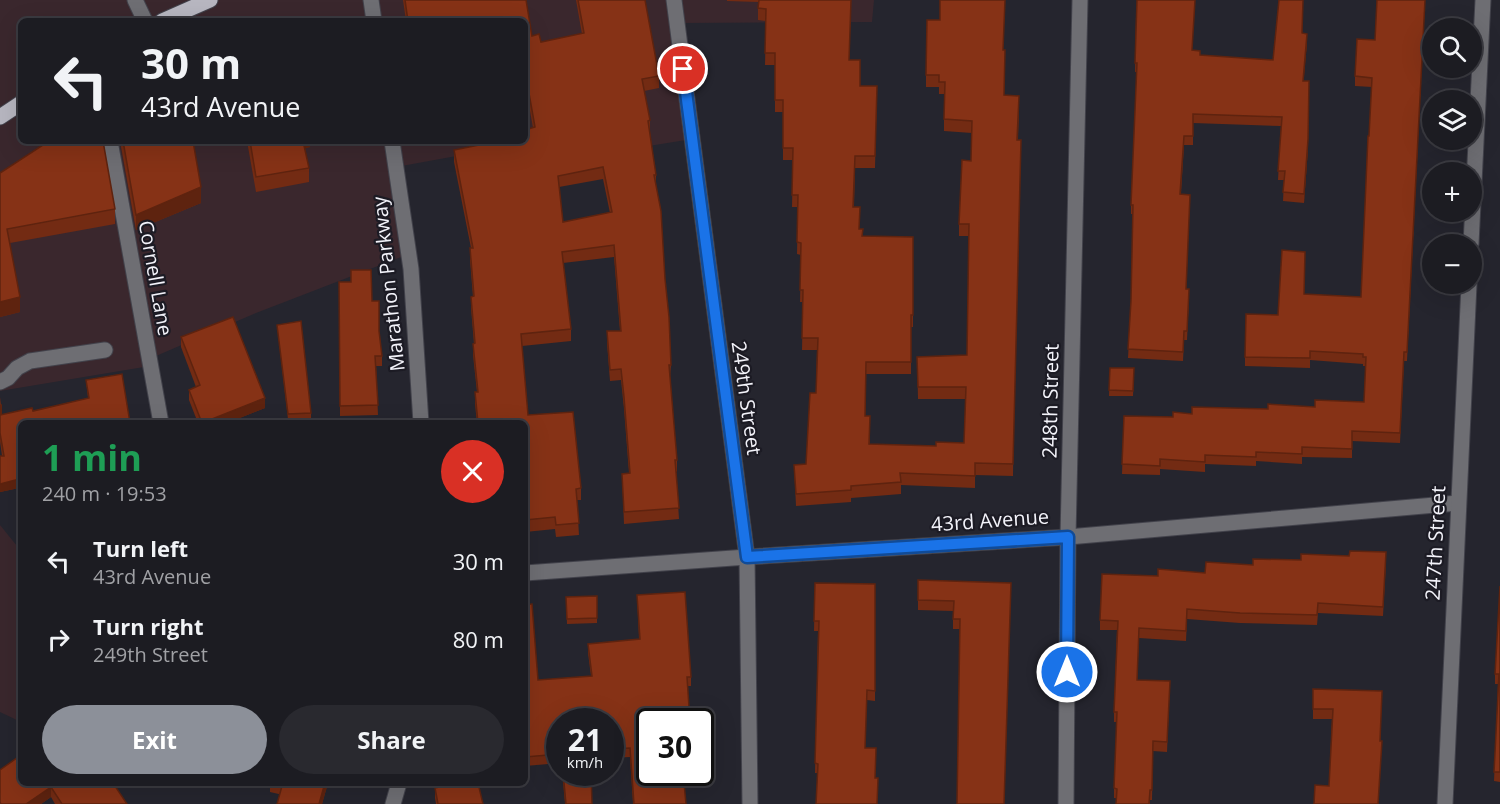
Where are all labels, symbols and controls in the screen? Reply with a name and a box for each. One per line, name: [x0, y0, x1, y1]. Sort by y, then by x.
map controls: [1422, 18, 1482, 294]
button: search: [1422, 18, 1482, 78]
text: 30 m: [141, 34, 241, 91]
icon: left: [42, 42, 120, 120]
pin: [657, 43, 708, 94]
icon: arrive: [666, 52, 699, 85]
text: 43rd Avenue: [141, 88, 300, 125]
button: layers: [1422, 90, 1482, 150]
button: +: [1422, 162, 1482, 222]
street label: Marathon Parkway: [365, 194, 411, 373]
street label: Cornell Lane: [133, 218, 179, 338]
button: −: [1422, 234, 1482, 294]
street label: 249th Street: [726, 339, 768, 457]
street label: 248th Street: [1036, 343, 1064, 459]
text: 1 min: [42, 433, 142, 482]
button: close: [441, 440, 504, 503]
text: 240 m · 19:53: [42, 480, 167, 507]
street label: 247th Street: [1419, 485, 1451, 601]
street label: 43rd Avenue: [930, 502, 1050, 538]
text: Turn left: [93, 533, 188, 563]
icon: left: [42, 545, 75, 578]
text: 30 m: [453, 546, 504, 576]
text: 43rd Avenue: [93, 563, 211, 590]
text: Turn right: [93, 611, 204, 641]
icon: right: [42, 623, 75, 656]
text: 80 m: [453, 624, 504, 654]
position arrow: [1035, 640, 1099, 704]
text: 249th Street: [93, 641, 208, 668]
button: Exit: [42, 705, 267, 774]
button: Share: [279, 705, 504, 774]
speed limit sign: 30: [636, 708, 714, 786]
text: 21: [568, 719, 602, 760]
text: km/h: [567, 752, 603, 772]

